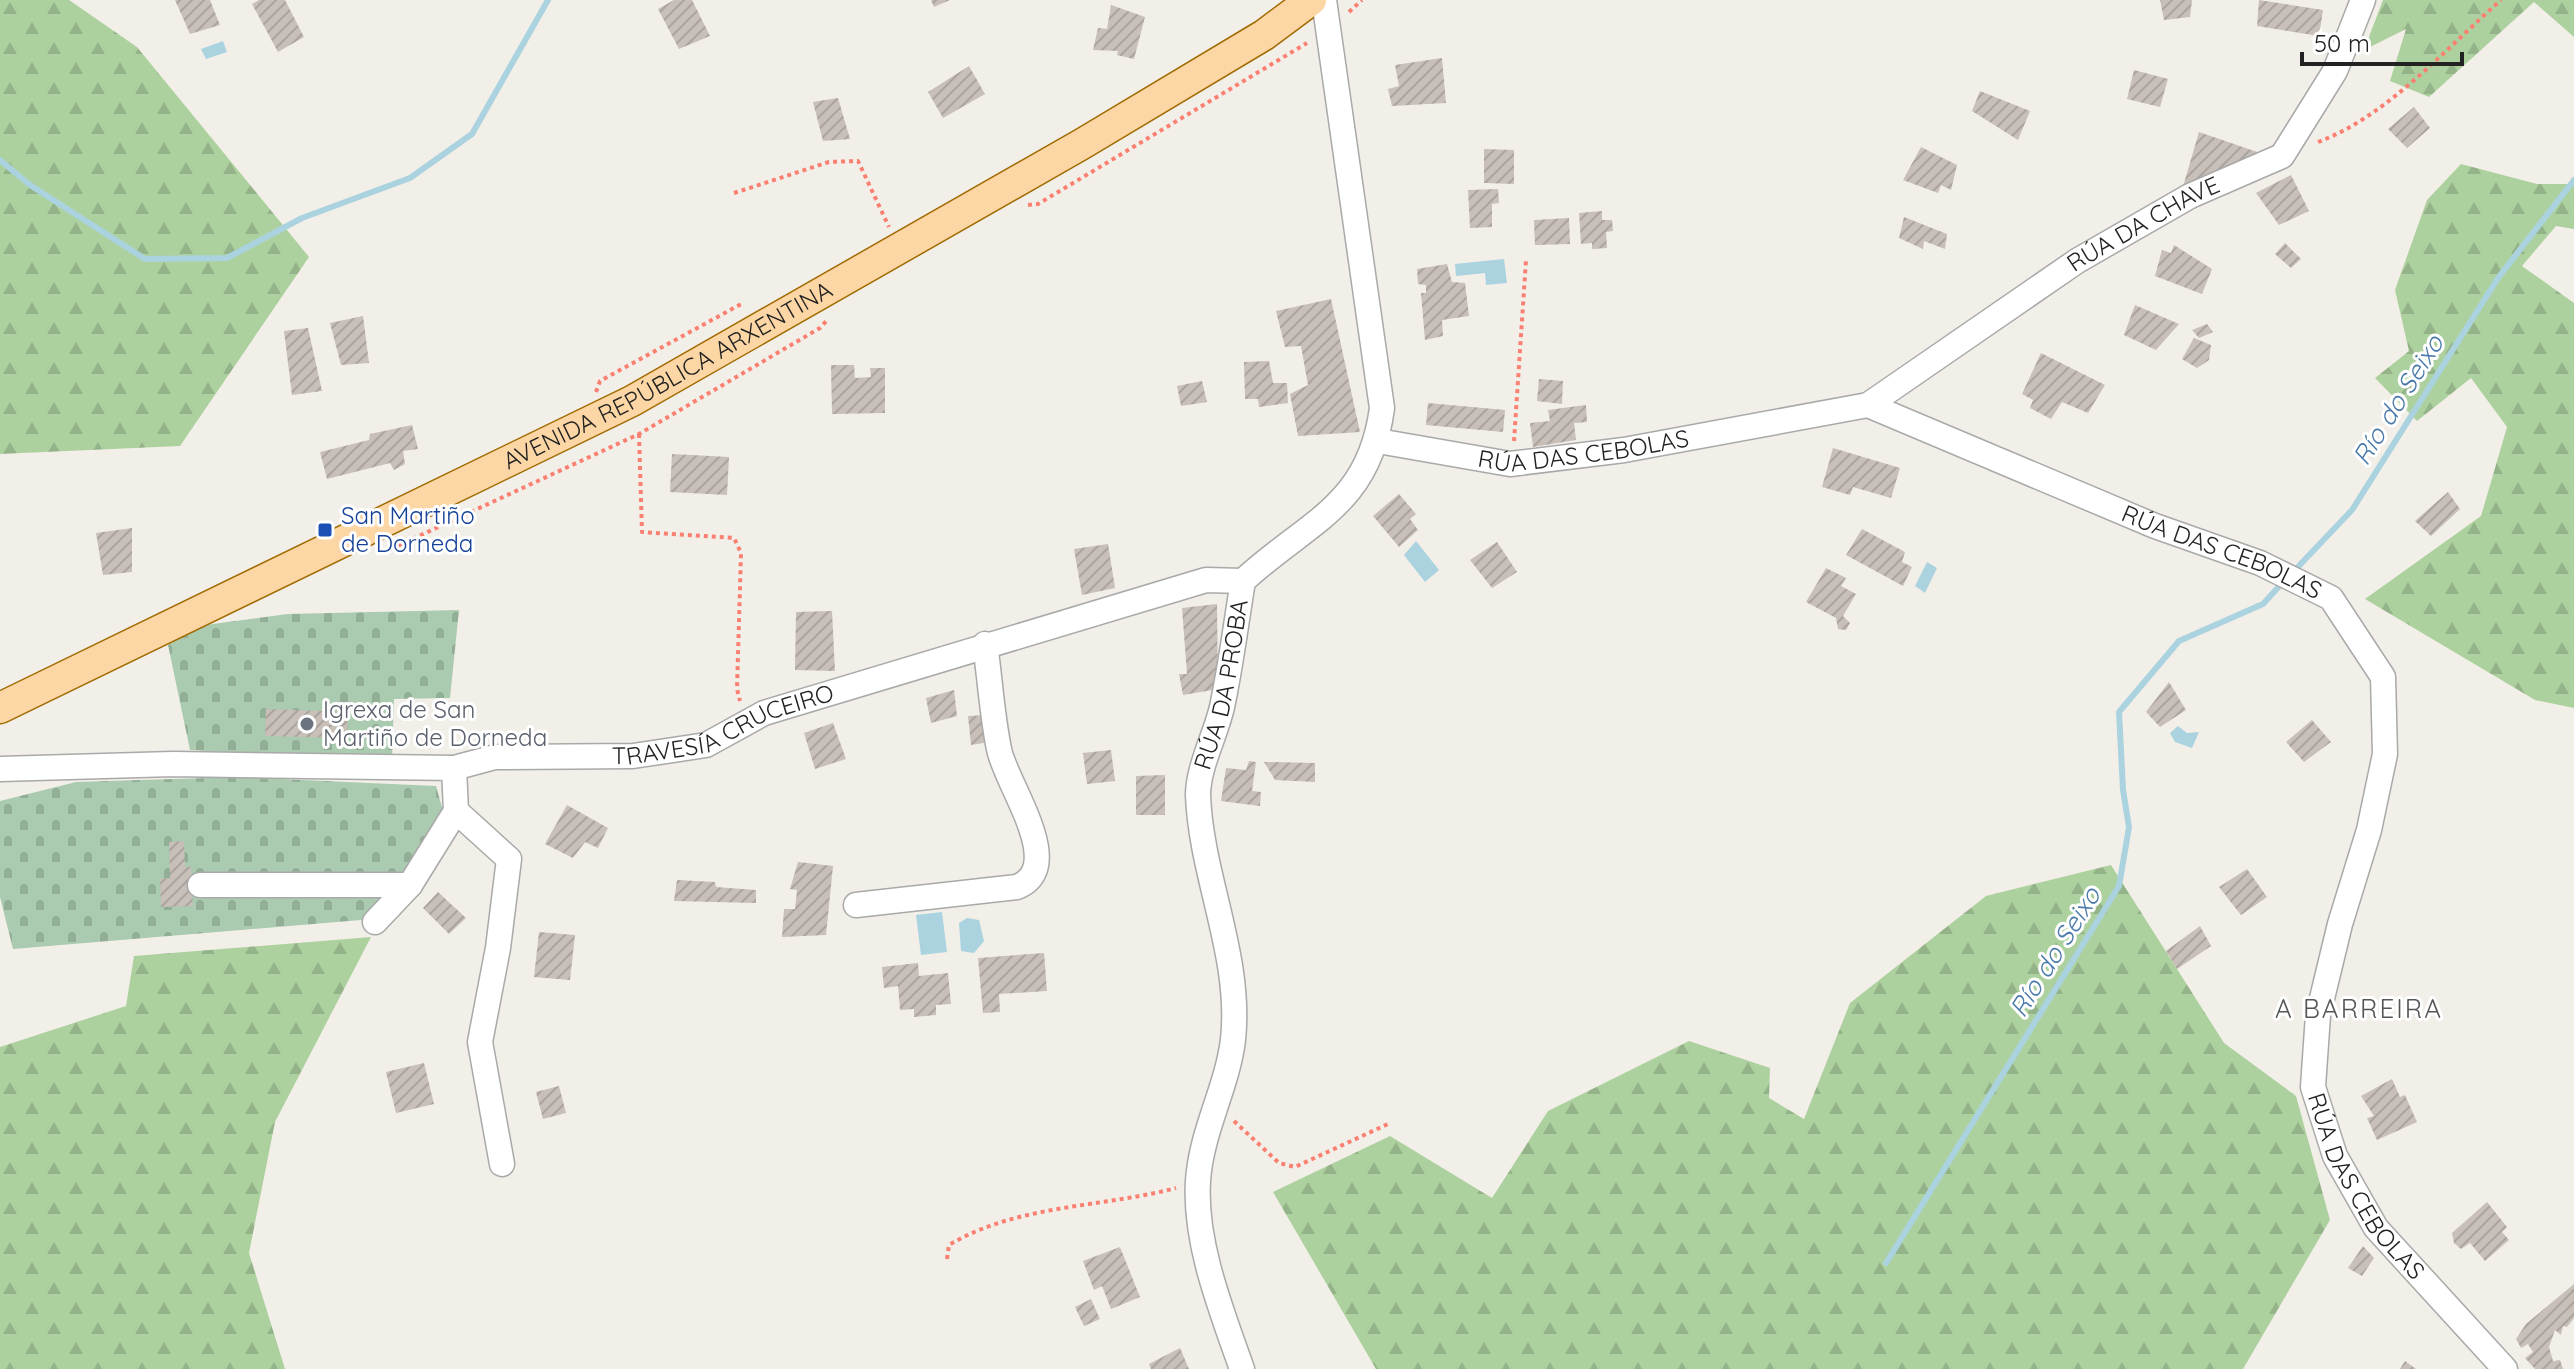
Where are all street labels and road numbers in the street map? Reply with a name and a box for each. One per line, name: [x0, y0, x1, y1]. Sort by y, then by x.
street label: RÚA DA CHAVE: [2061, 169, 2224, 278]
street label: AVENIDA REPÚBLICA ARXENTINA: [498, 274, 837, 475]
street label: RÚA DAS CEBOLAS: [1476, 422, 1691, 478]
street label: RÚA DAS CEBOLAS: [2117, 498, 2327, 605]
street label: RÚA DA PROBA: [1187, 597, 1254, 773]
street label: TRAVESÍA CRUCEIRO: [612, 677, 837, 771]
street label: RÚA DAS CEBOLAS: [2302, 1089, 2432, 1285]

